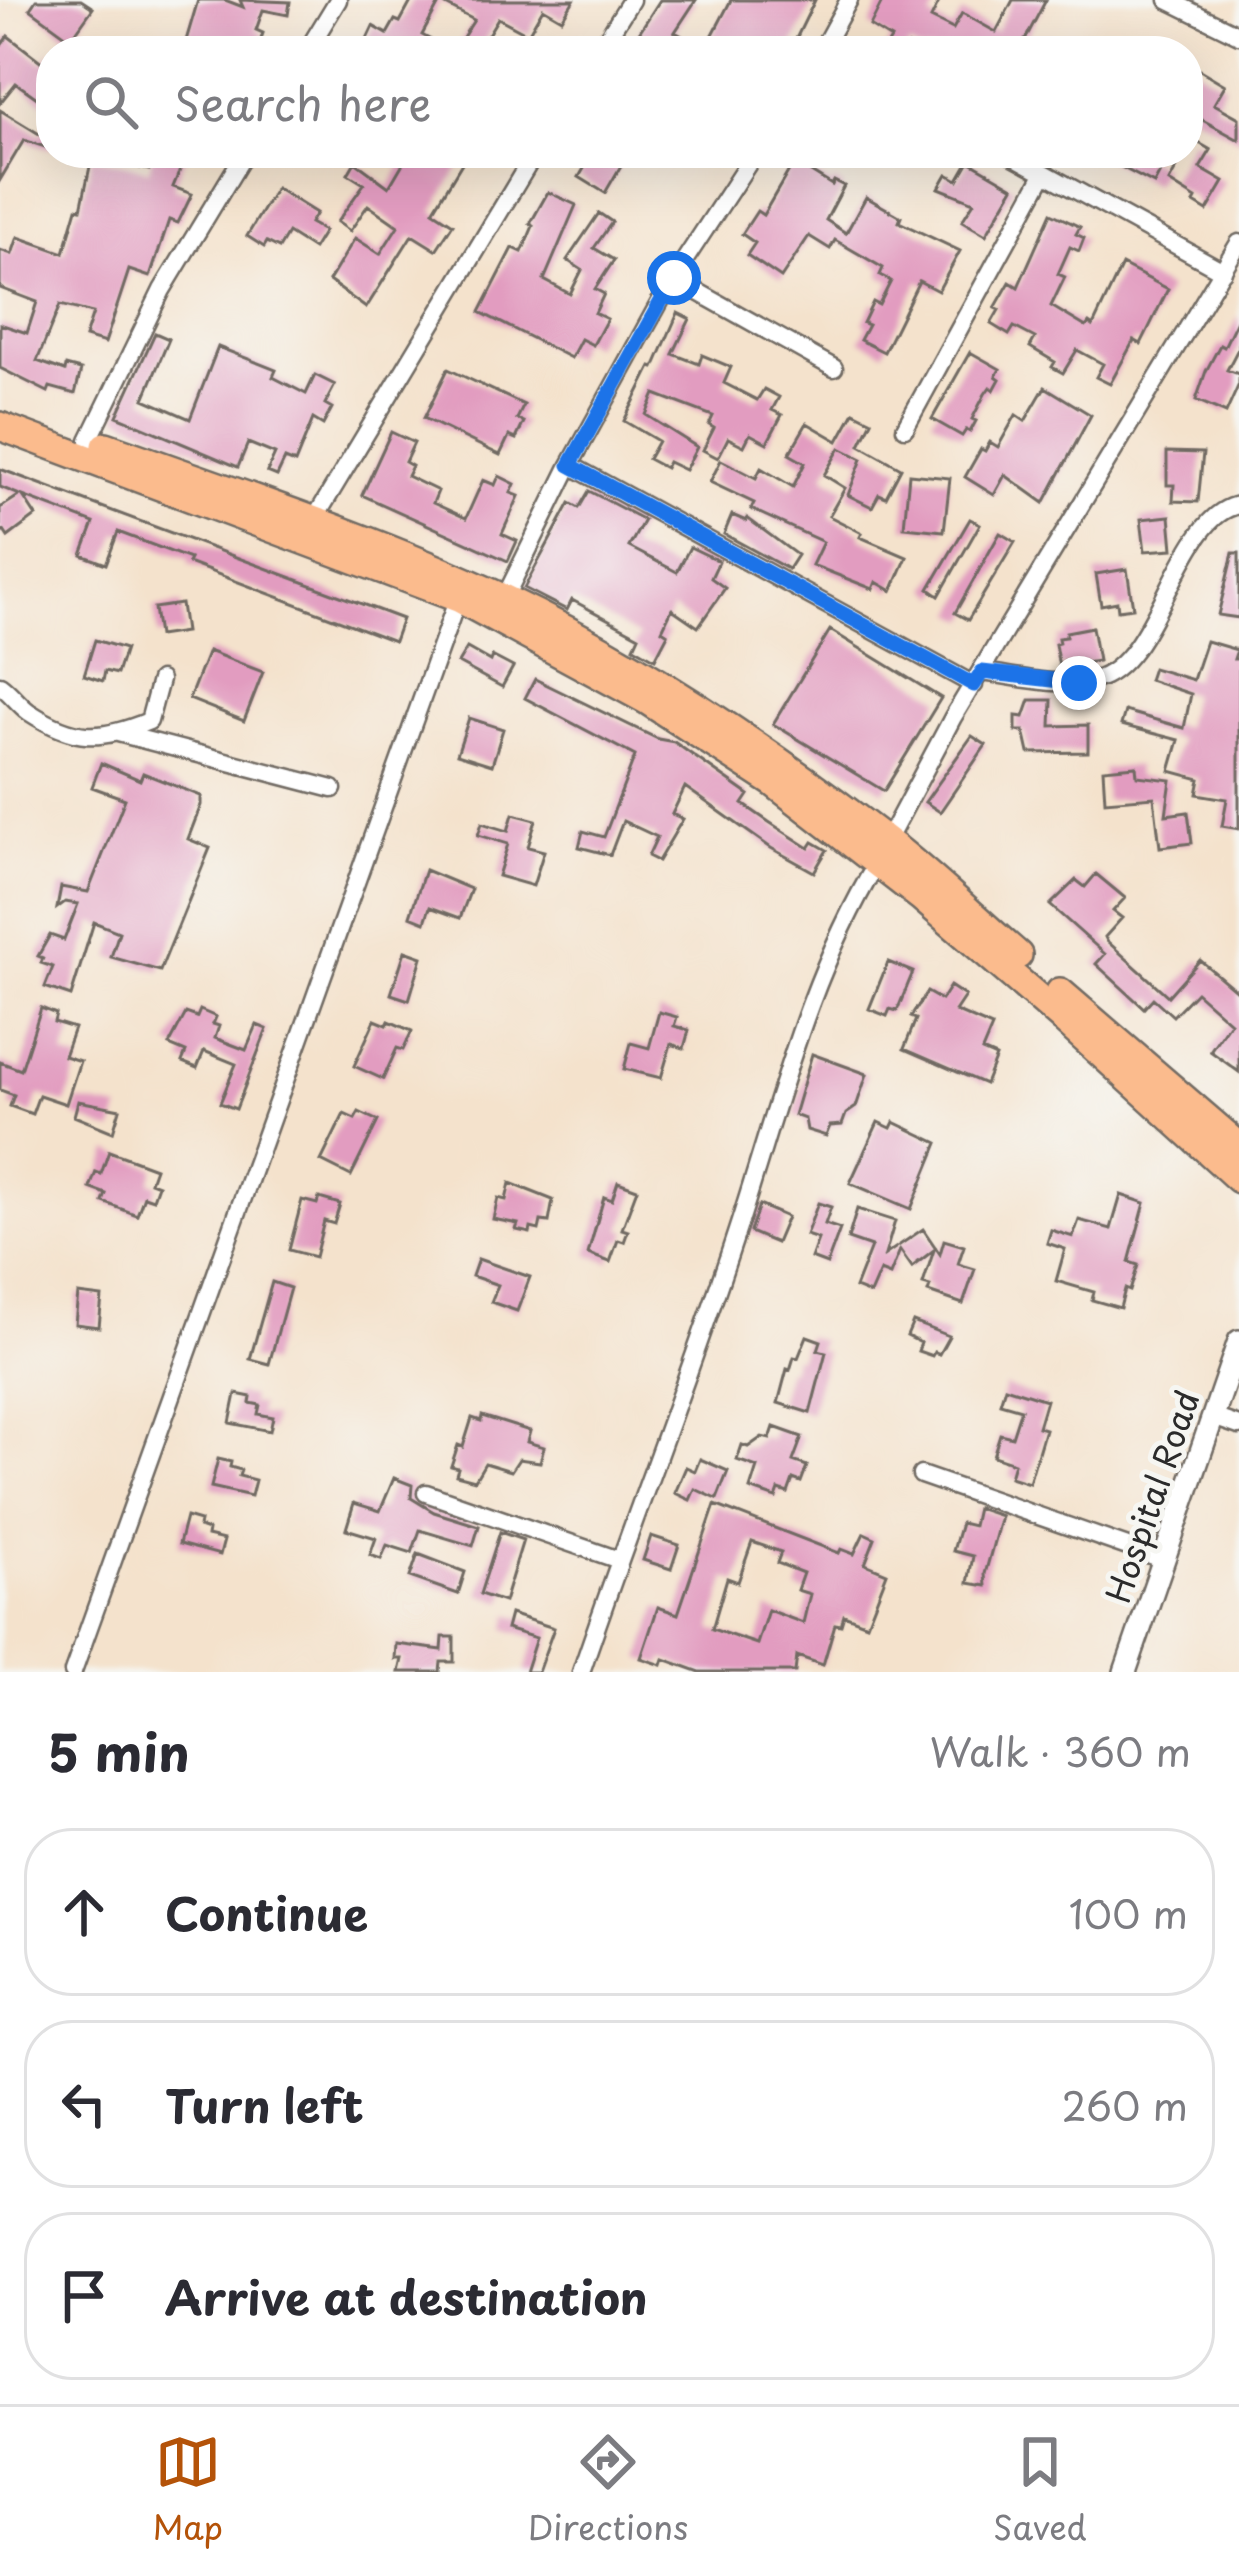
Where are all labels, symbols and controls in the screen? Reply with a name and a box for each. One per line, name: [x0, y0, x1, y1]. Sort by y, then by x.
search box: [36, 36, 1203, 168]
text: Search here: [174, 68, 431, 136]
icon: search: [78, 69, 144, 135]
route start: [647, 251, 701, 305]
route end: [1052, 656, 1106, 710]
street label: Hospital Road: [1091, 1383, 1211, 1609]
text: 5 min: [48, 1712, 190, 1789]
text: Walk · 360 m: [930, 1721, 1191, 1780]
text: Continue: [165, 1878, 368, 1946]
icon: ahead: [51, 1879, 117, 1945]
text: 100 m: [1069, 1883, 1188, 1942]
text: Turn left: [165, 2070, 364, 2138]
icon: left: [51, 2071, 117, 2137]
text: 260 m: [1061, 2075, 1188, 2134]
text: Arrive at destination: [165, 2262, 648, 2330]
icon: arrive: [51, 2263, 117, 2329]
tab: Map: [152, 2429, 223, 2551]
tab: Directions: [528, 2429, 688, 2551]
tab: Saved: [993, 2429, 1087, 2551]

